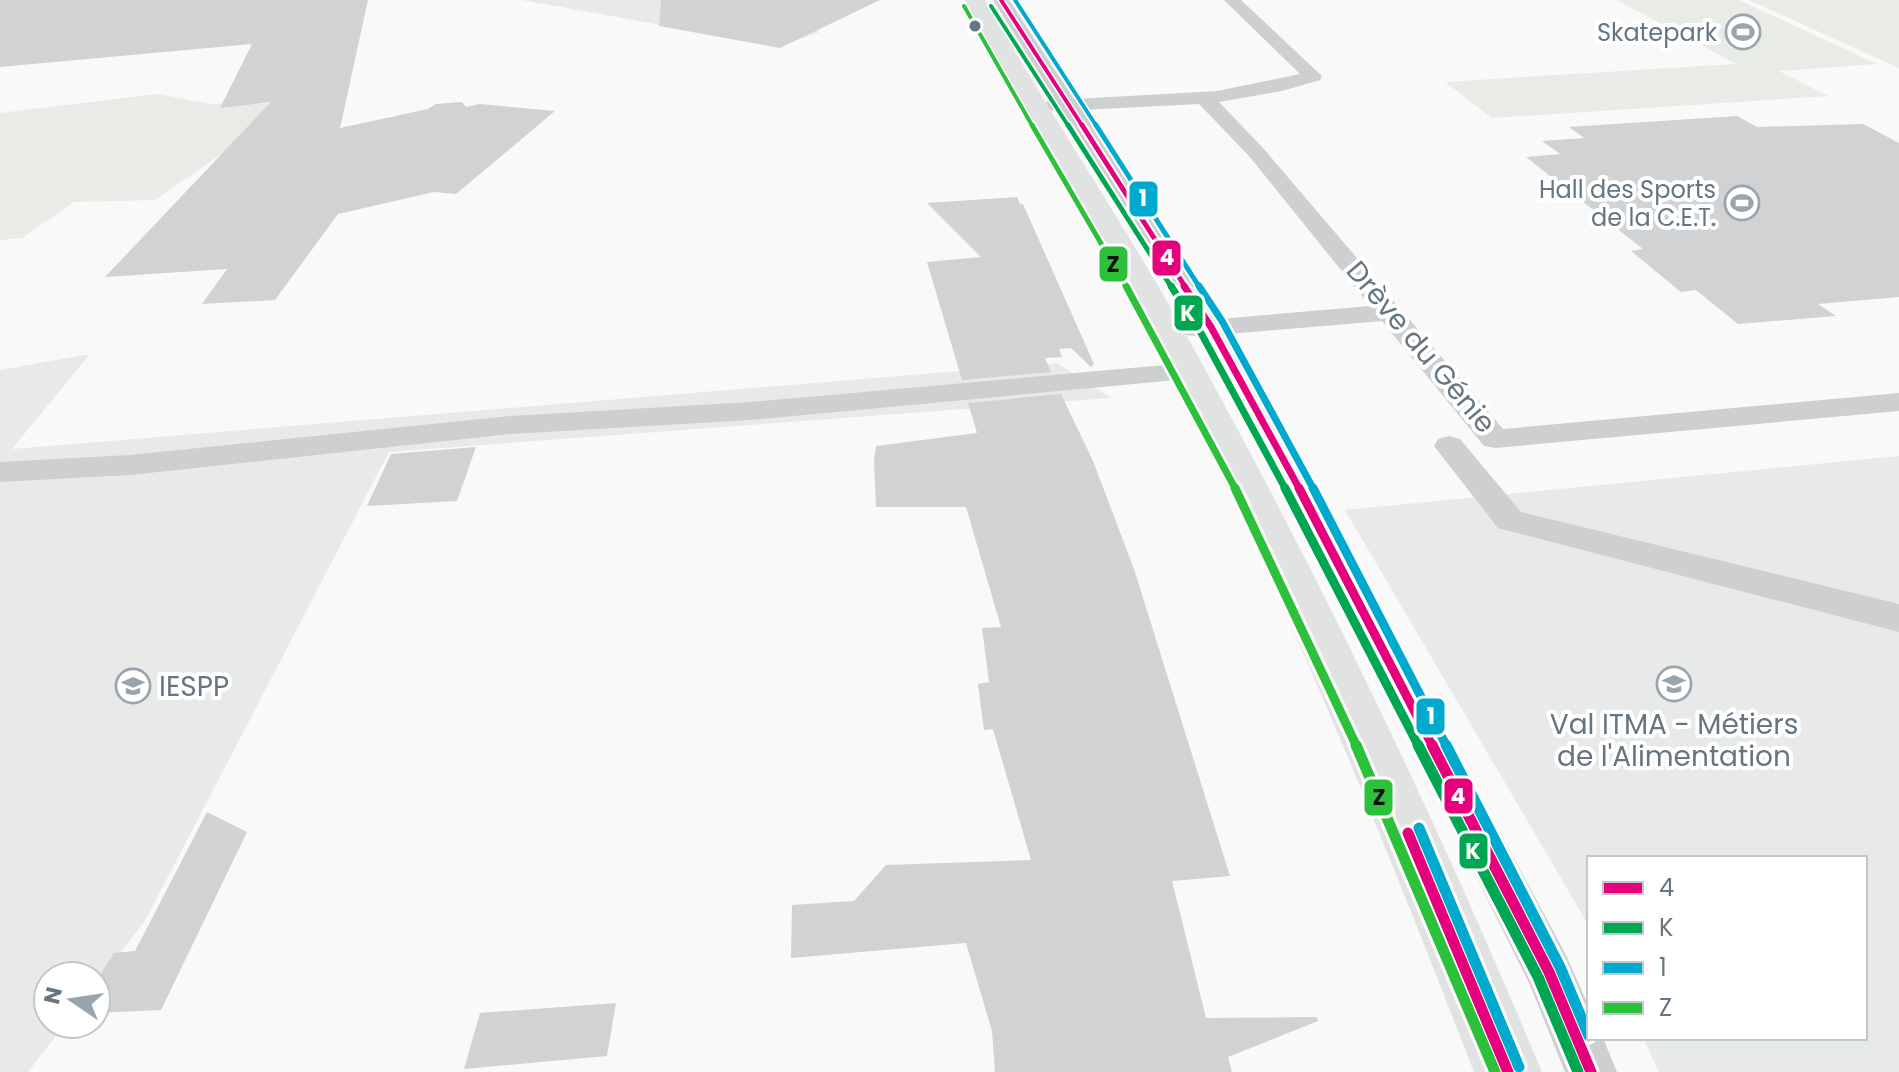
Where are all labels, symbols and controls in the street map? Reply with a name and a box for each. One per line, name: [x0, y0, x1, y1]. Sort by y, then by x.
sports icon: Skatepark: [1724, 13, 1762, 51]
place label: Skatepark: [1597, 16, 1718, 49]
unlabelled marker: [967, 18, 983, 34]
place label: Hall des Sports de la C.E.T.: [1539, 173, 1716, 234]
line badge: 1: [1128, 180, 1159, 218]
text: 1: [1139, 183, 1147, 214]
sports icon: Hall des Sports de la C.E.T.: [1723, 184, 1761, 222]
line badge: 4: [1151, 239, 1182, 277]
text: 4: [1160, 242, 1175, 273]
line badge: Z: [1098, 245, 1129, 283]
text: Z: [1106, 249, 1120, 280]
street label: Drève du Génie: [1337, 253, 1505, 441]
line badge: K: [1173, 294, 1204, 332]
text: K: [1180, 298, 1196, 329]
school or university icon: Val ITMA - Métiers de l'Alimentation: [1655, 665, 1693, 703]
school or university icon: IESPP: [114, 667, 152, 705]
place label: IESPP: [159, 667, 229, 706]
line badge: 1: [1415, 697, 1446, 736]
text: 1: [1427, 701, 1435, 732]
place label: Val ITMA - Métiers de l'Alimentation: [1550, 705, 1798, 776]
line badge: 4: [1443, 777, 1474, 815]
line badge: Z: [1363, 778, 1394, 817]
text: 4: [1451, 781, 1466, 812]
text: Z: [1372, 782, 1386, 813]
line badge: K: [1458, 832, 1489, 870]
text: K: [1465, 836, 1481, 867]
legend: [1587, 856, 1867, 1040]
text: 4: [1659, 871, 1674, 904]
text: K: [1659, 911, 1673, 944]
text: 1: [1659, 951, 1667, 984]
north arrow: [32, 960, 112, 1040]
text: N: [36, 984, 70, 1007]
text: Z: [1659, 991, 1672, 1024]

